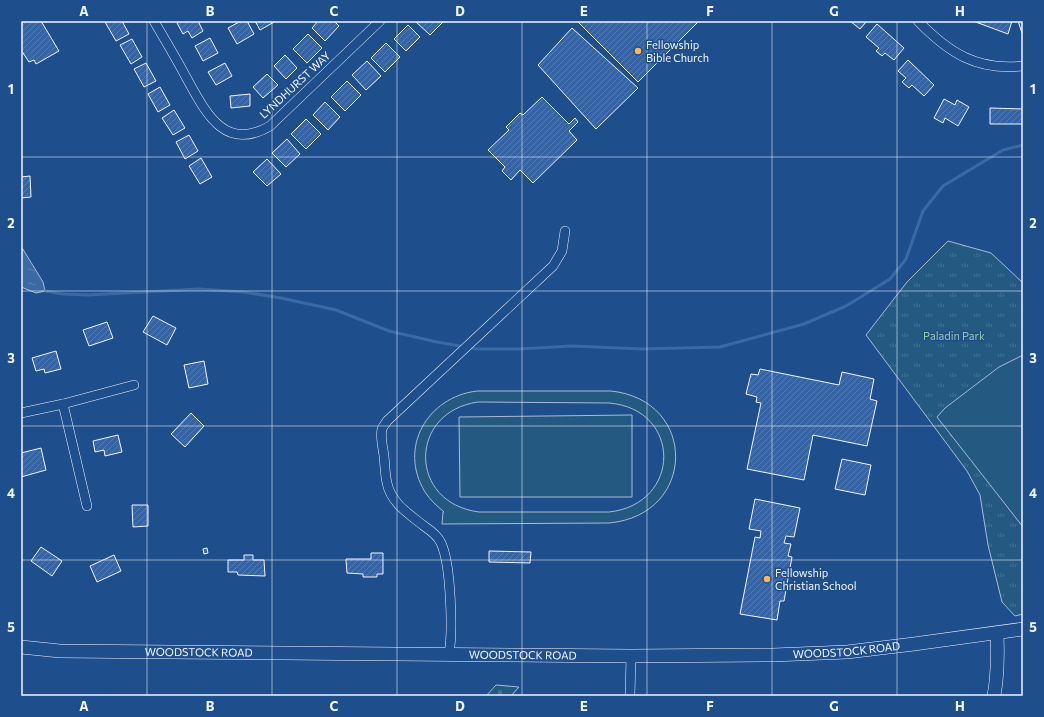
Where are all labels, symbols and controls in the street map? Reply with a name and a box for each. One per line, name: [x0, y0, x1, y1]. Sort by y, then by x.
text: A: [79, 3, 89, 19]
text: B: [206, 3, 215, 19]
text: C: [330, 3, 339, 19]
text: D: [455, 3, 465, 19]
text: E: [580, 3, 588, 19]
text: F: [706, 3, 714, 19]
text: G: [829, 3, 839, 19]
text: H: [955, 3, 965, 19]
place label: Fellowship Bible Church: [646, 38, 709, 64]
marker: Fellowship Bible Church: [633, 46, 643, 56]
street label: LYNDHURST WAY: [257, 49, 333, 121]
text: 1: [8, 81, 14, 97]
text: 1: [1030, 81, 1036, 97]
text: 2: [7, 215, 15, 231]
text: 2: [1029, 215, 1037, 231]
park label: Paladin Park: [923, 329, 985, 342]
text: 3: [7, 350, 15, 366]
text: 3: [1029, 350, 1037, 366]
text: 4: [7, 485, 15, 501]
text: 4: [1029, 485, 1037, 501]
place label: Fellowship Christian School: [775, 566, 857, 592]
marker: Fellowship Christian School: [762, 574, 772, 584]
text: 5: [7, 619, 15, 635]
text: 5: [1029, 619, 1037, 635]
street label: WOODSTOCK ROAD: [793, 639, 901, 660]
street label: WOODSTOCK ROAD: [145, 645, 253, 659]
street label: WOODSTOCK ROAD: [469, 648, 577, 662]
text: A: [79, 698, 89, 714]
text: B: [206, 698, 215, 714]
text: C: [330, 698, 339, 714]
text: D: [455, 698, 465, 714]
text: E: [580, 698, 588, 714]
text: F: [706, 698, 714, 714]
text: G: [829, 698, 839, 714]
text: H: [955, 698, 965, 714]

